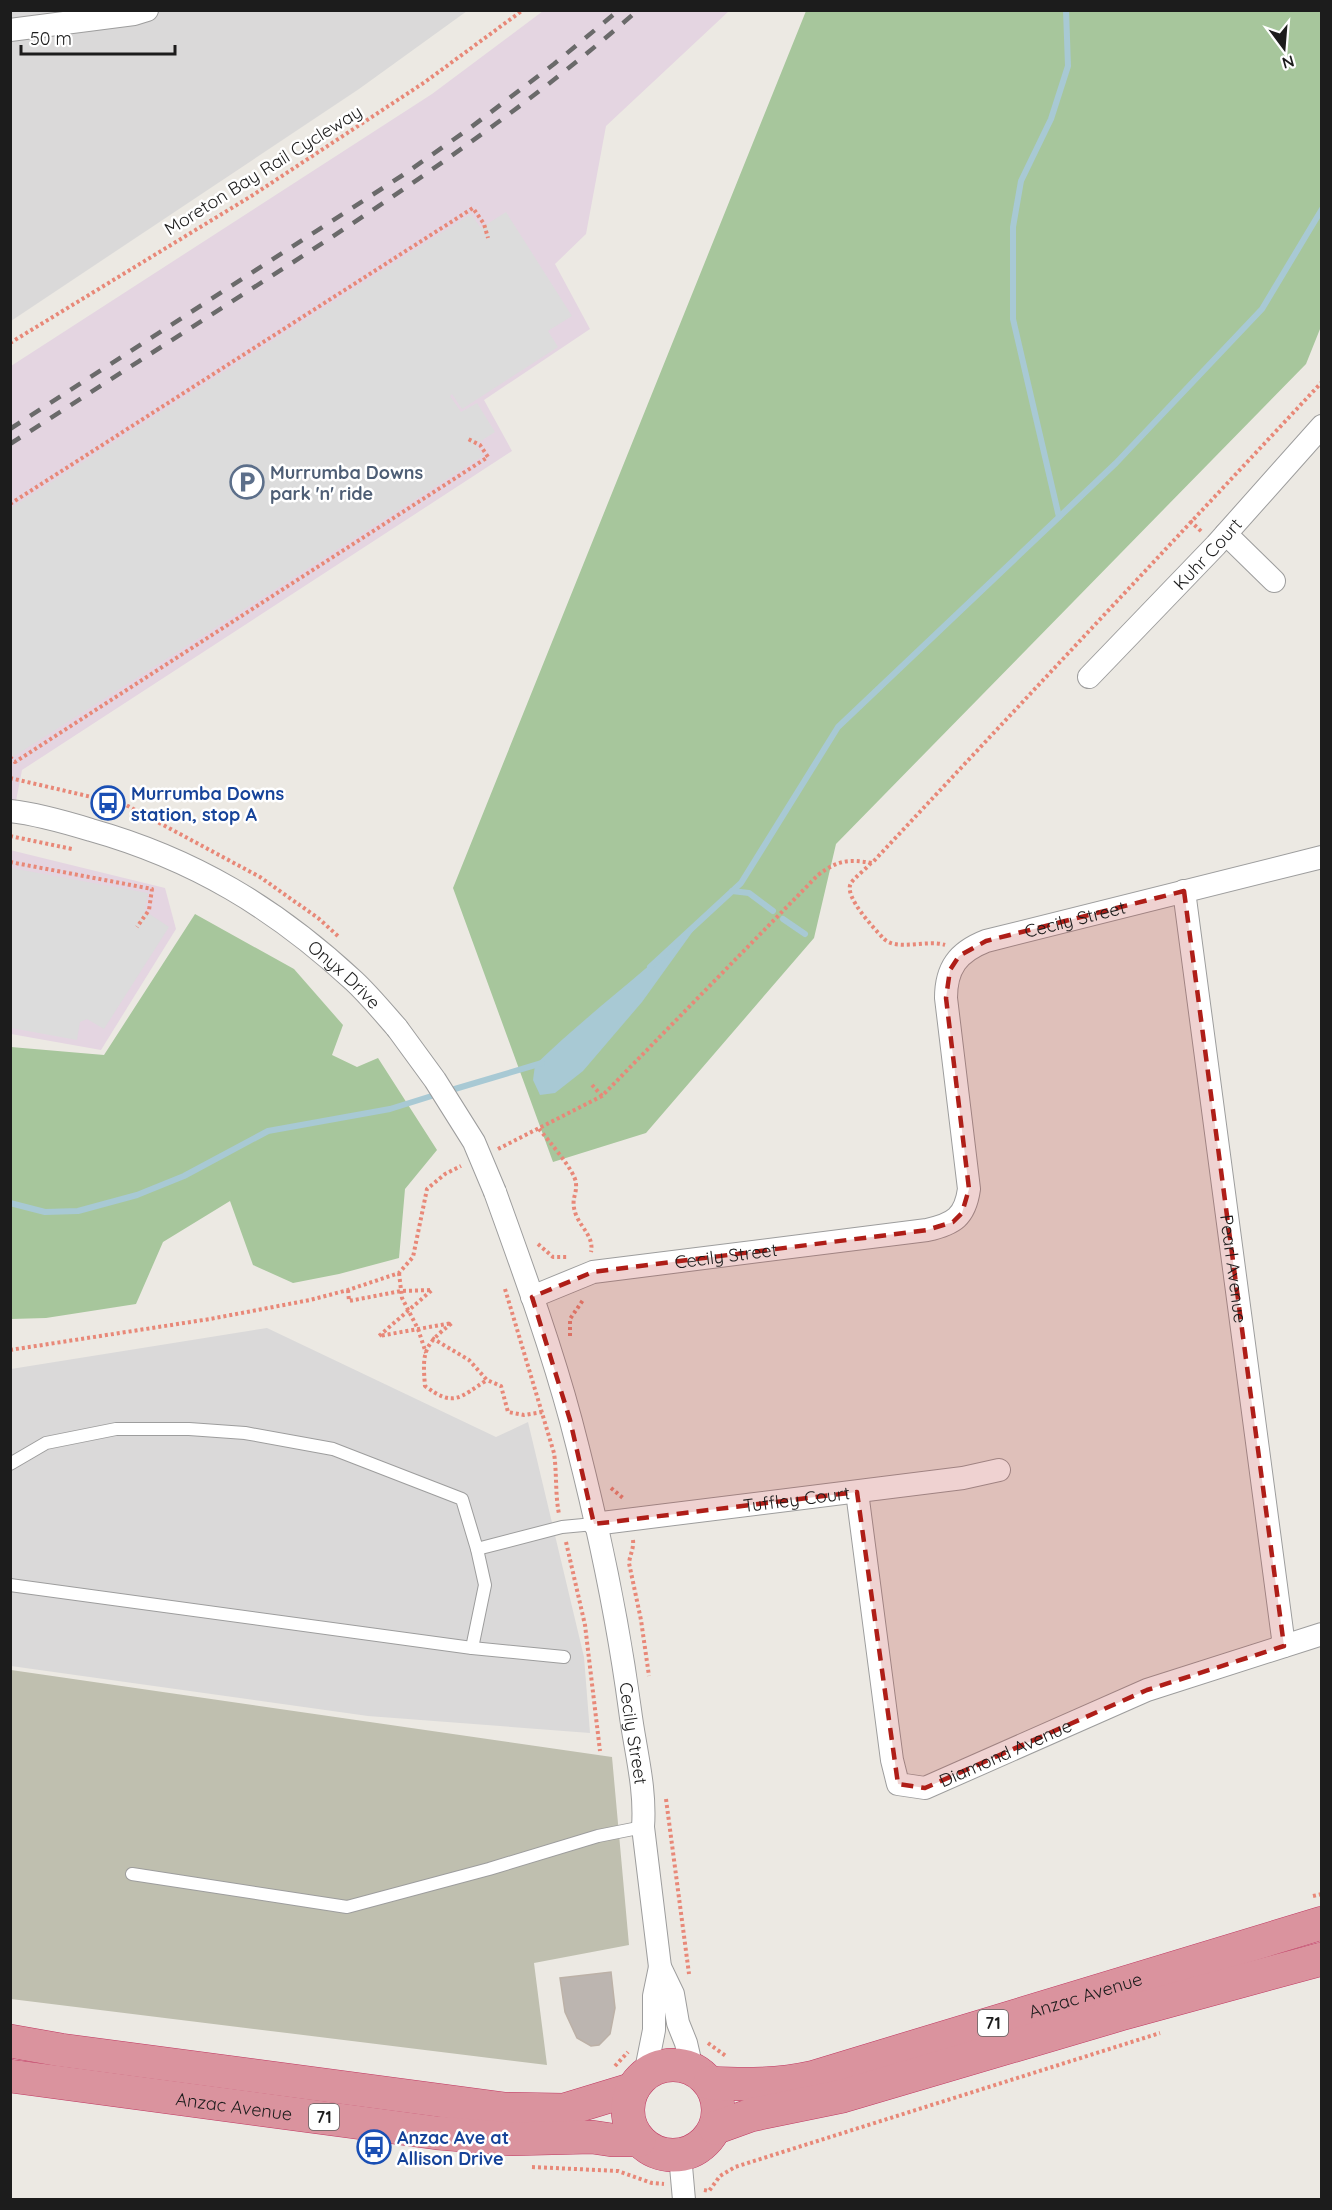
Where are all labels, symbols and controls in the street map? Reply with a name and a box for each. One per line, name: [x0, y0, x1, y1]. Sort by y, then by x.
scale bar: [21, 18, 176, 56]
north arrow: [1254, 18, 1314, 78]
text: 50 m: [30, 27, 72, 50]
text: N: [1280, 51, 1297, 74]
street label: Moreton Bay Rail Cycleway: [160, 100, 366, 240]
place label: Murrumba Downs park 'n' ride: [270, 461, 424, 505]
parking icon: Murrumba Downs park 'n' ride: [229, 464, 265, 500]
street label: Kuhr Court: [1168, 513, 1246, 594]
place label: Murrumba Downs station, stop A: [131, 782, 285, 826]
bus stop icon: Murrumba Downs station, stop A: [90, 785, 126, 821]
street label: Cecily Street: [1022, 895, 1128, 942]
street label: Onyx Drive: [303, 935, 386, 1013]
street label: Pearl Avenue: [1215, 1213, 1253, 1324]
street label: Cecily Street: [673, 1237, 779, 1273]
street label: Tuffley Court: [742, 1481, 851, 1517]
street label: Cecily Street: [615, 1680, 653, 1786]
street label: Diamond Avenue: [935, 1713, 1075, 1792]
street label: Anzac Avenue: [1026, 1967, 1145, 2023]
road number: 71: [978, 2010, 1008, 2036]
street label: Anzac Avenue: [174, 2087, 294, 2125]
road number: 71: [309, 2104, 339, 2130]
place label: Anzac Ave at Allison Drive: [397, 2126, 509, 2170]
bus stop icon: Anzac Ave at Allison Drive: [356, 2129, 392, 2165]

